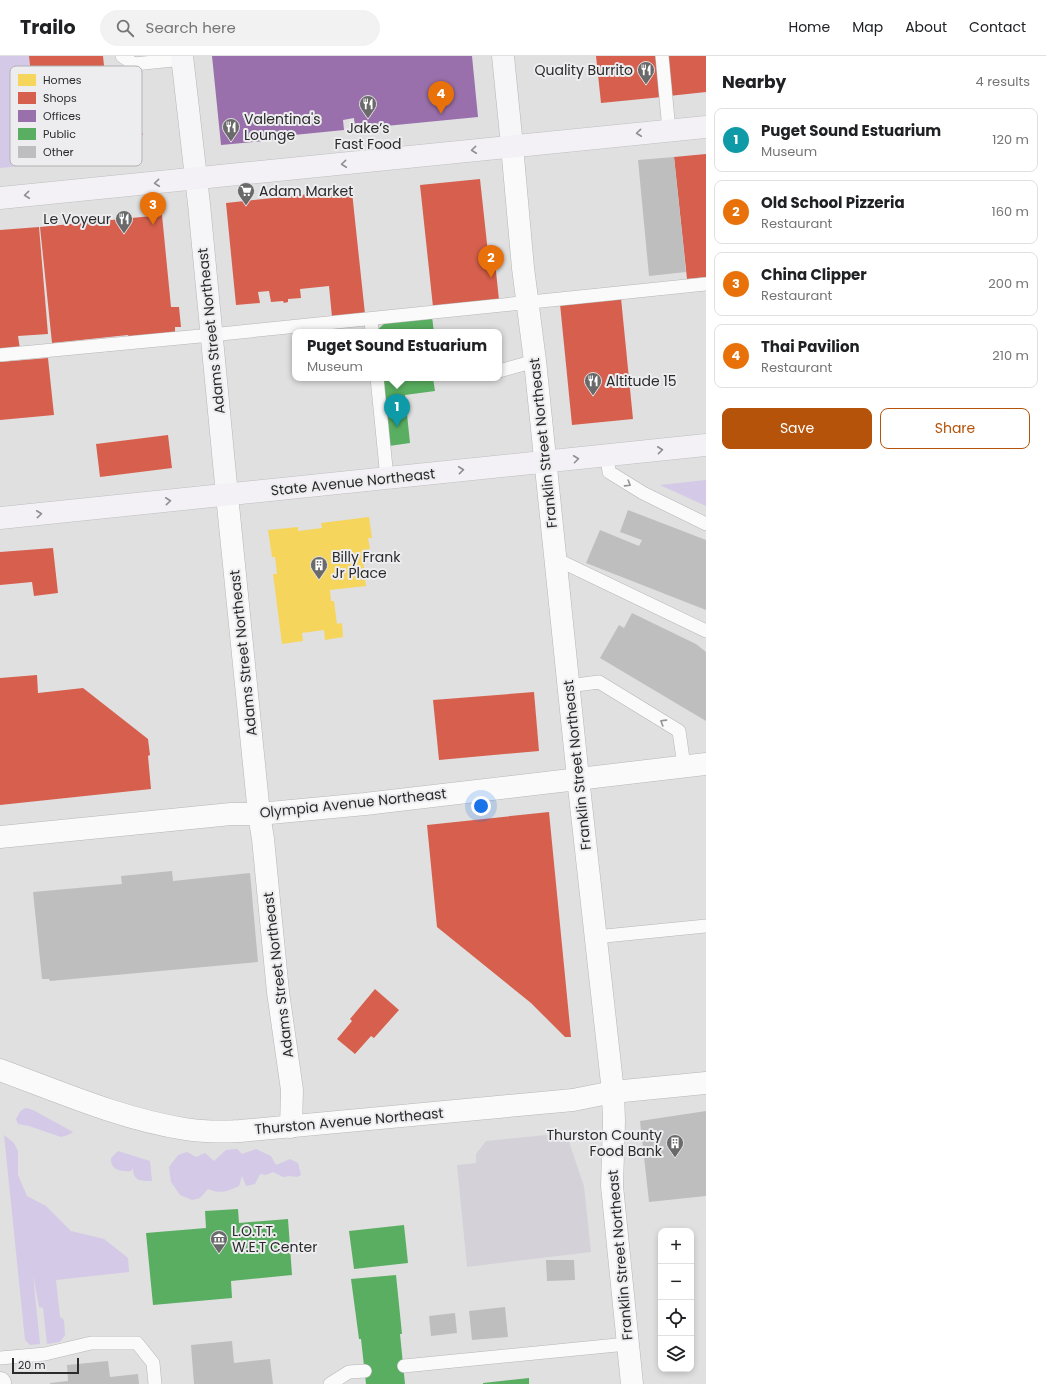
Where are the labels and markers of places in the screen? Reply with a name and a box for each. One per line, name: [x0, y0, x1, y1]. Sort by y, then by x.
place label: Quality Burrito: [534, 60, 633, 80]
restaurant icon: Quality Burrito: [636, 60, 656, 85]
pin: 4: [428, 81, 454, 114]
restaurant icon: Jake’s Fast Food: [358, 94, 378, 119]
place label: Valentina's Lounge: [244, 109, 321, 145]
restaurant icon: Valentina's Lounge: [221, 117, 241, 142]
place label: Jake’s Fast Food: [334, 118, 402, 154]
supermarket icon: Adam Market: [236, 181, 256, 206]
place label: Adam Market: [259, 181, 353, 201]
pin: 3: [140, 192, 166, 225]
place label: Le Voyeur: [43, 209, 111, 229]
restaurant icon: Le Voyeur: [114, 209, 134, 234]
pin: 2: [478, 245, 504, 278]
restaurant icon: Altitude 15: [583, 371, 603, 396]
place label: Altitude 15: [606, 371, 677, 391]
pin: 1: [384, 394, 410, 427]
place label: Billy Frank Jr Place: [332, 547, 401, 583]
building icon: Billy Frank Jr Place: [309, 555, 329, 580]
place label: Thurston County Food Bank: [547, 1125, 663, 1161]
building icon: Thurston County Food Bank: [665, 1133, 685, 1158]
place label: L.O.T.T. W.E.T Center: [232, 1221, 317, 1257]
museum icon: L.O.T.T. W.E.T Center: [209, 1229, 229, 1254]

